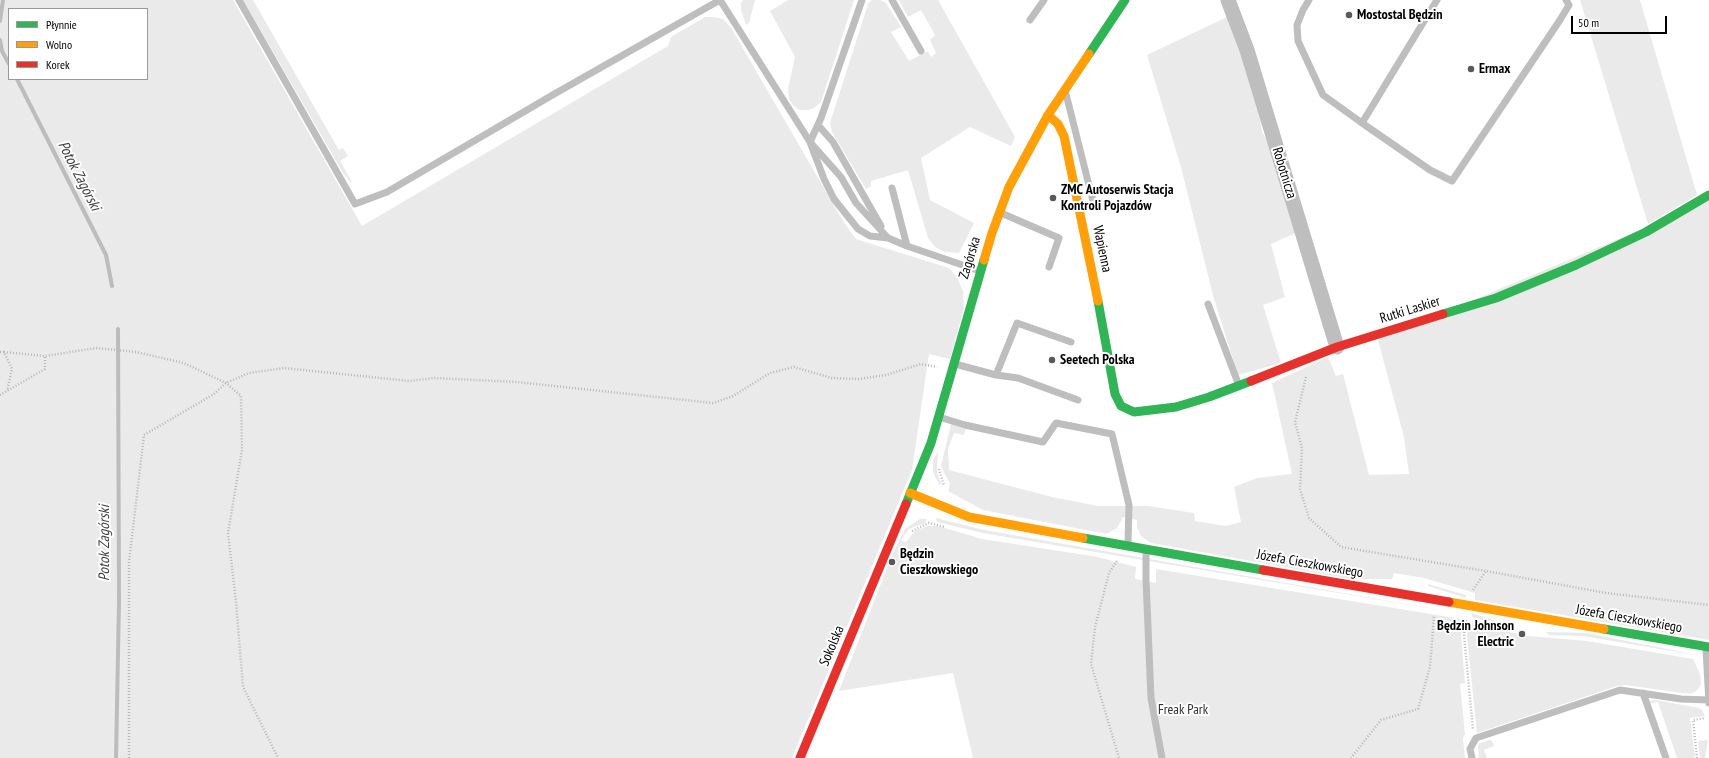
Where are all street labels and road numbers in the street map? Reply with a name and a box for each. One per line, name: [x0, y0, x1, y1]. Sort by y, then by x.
street label: Robotnicza: [1268, 145, 1300, 201]
street label: Wapienna: [1089, 224, 1115, 274]
street label: Zagórska: [956, 235, 984, 281]
street label: Rutki Laskier: [1378, 293, 1442, 327]
street label: Józefa Cieszkowskiego: [1256, 546, 1364, 582]
street label: Józefa Cieszkowskiego: [1575, 601, 1683, 637]
street label: Sokolska: [816, 623, 848, 669]

